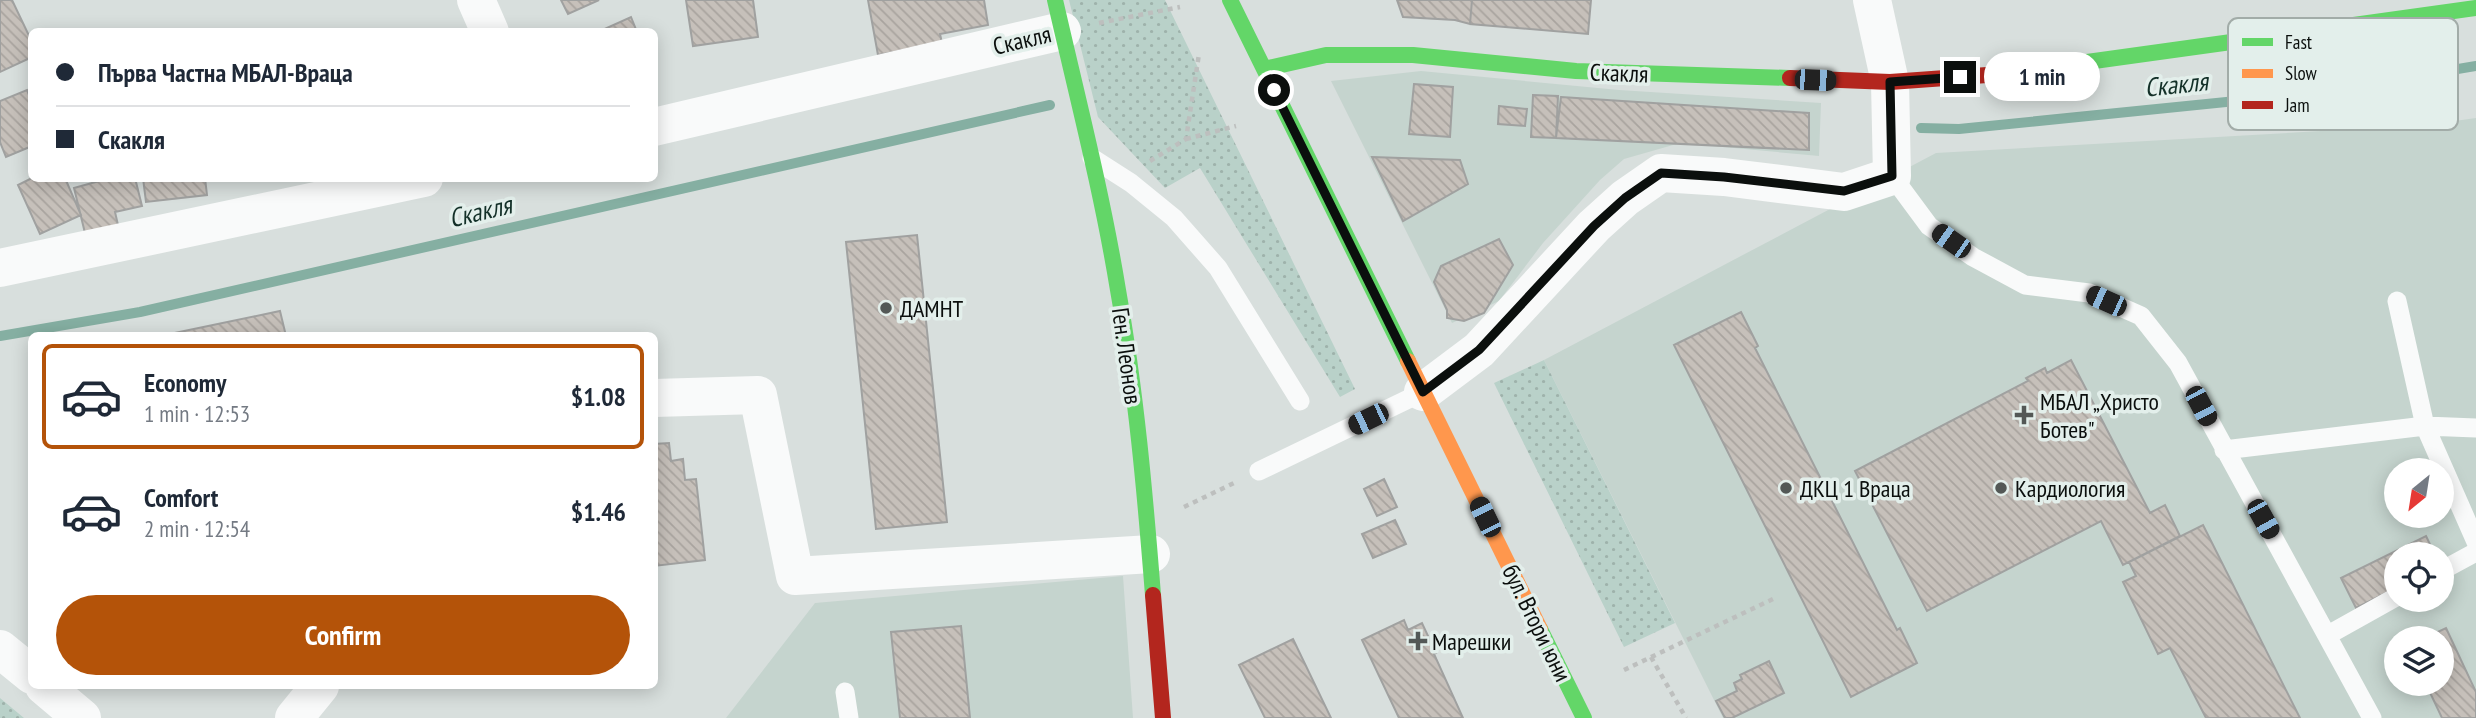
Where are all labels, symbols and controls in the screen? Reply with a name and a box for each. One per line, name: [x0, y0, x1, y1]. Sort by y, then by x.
street label: Скакля: [990, 18, 1054, 62]
legend: [2228, 18, 2458, 130]
text: Fast: [2285, 30, 2313, 54]
callout: 1 min: [1984, 52, 2100, 102]
text: Първа Частна МБАЛ-Враца: [98, 56, 353, 89]
street label: Скакля: [1589, 56, 1649, 90]
route end: [1944, 61, 1976, 93]
text: Slow: [2285, 61, 2318, 85]
text: 1 min: [2019, 62, 2065, 91]
water label: Скакля: [2143, 64, 2211, 104]
car: [1794, 69, 1837, 91]
route start: [1258, 74, 1290, 106]
text: Jam: [2284, 93, 2310, 117]
text: Скакля: [98, 123, 165, 156]
water label: Скакля: [445, 187, 517, 234]
car: [1928, 220, 1975, 262]
car: [2083, 283, 2130, 319]
place label: ДАМНТ: [900, 293, 964, 324]
marker: ДАМНТ: [878, 300, 894, 316]
street label: Ген. Леонов: [1105, 306, 1149, 406]
icon: car: [60, 365, 123, 428]
text: Economy: [144, 366, 226, 399]
text: $1.08: [571, 380, 626, 413]
car: [2182, 383, 2221, 429]
place label: МБАЛ „Христо Ботев": [2040, 386, 2159, 445]
text: 1 min · 12:53: [144, 399, 250, 428]
car: [1345, 400, 1392, 438]
marker: МБАЛ „Христо Ботев": [2014, 405, 2034, 425]
north arrow: [2384, 458, 2454, 528]
map controls: [2384, 458, 2454, 696]
place label: ДКЦ 1 Враца: [1800, 473, 1911, 504]
place label: Кардиология: [2015, 473, 2125, 504]
icon: car: [60, 480, 123, 543]
marker: ДКЦ 1 Враца: [1778, 480, 1794, 496]
marker: Кардиология: [1993, 480, 2009, 496]
text: Comfort: [144, 481, 218, 514]
car: [1467, 494, 1504, 540]
text: $1.46: [571, 495, 626, 528]
car: [2244, 496, 2283, 542]
text: 2 min · 12:54: [144, 514, 250, 543]
button: locate: [2384, 542, 2454, 612]
street label: бул. Втори юни: [1495, 559, 1579, 687]
button: Confirm: [56, 595, 630, 675]
place label: Марешки: [1432, 626, 1511, 657]
button: layers: [2384, 626, 2454, 696]
marker: Марешки: [1410, 633, 1426, 649]

